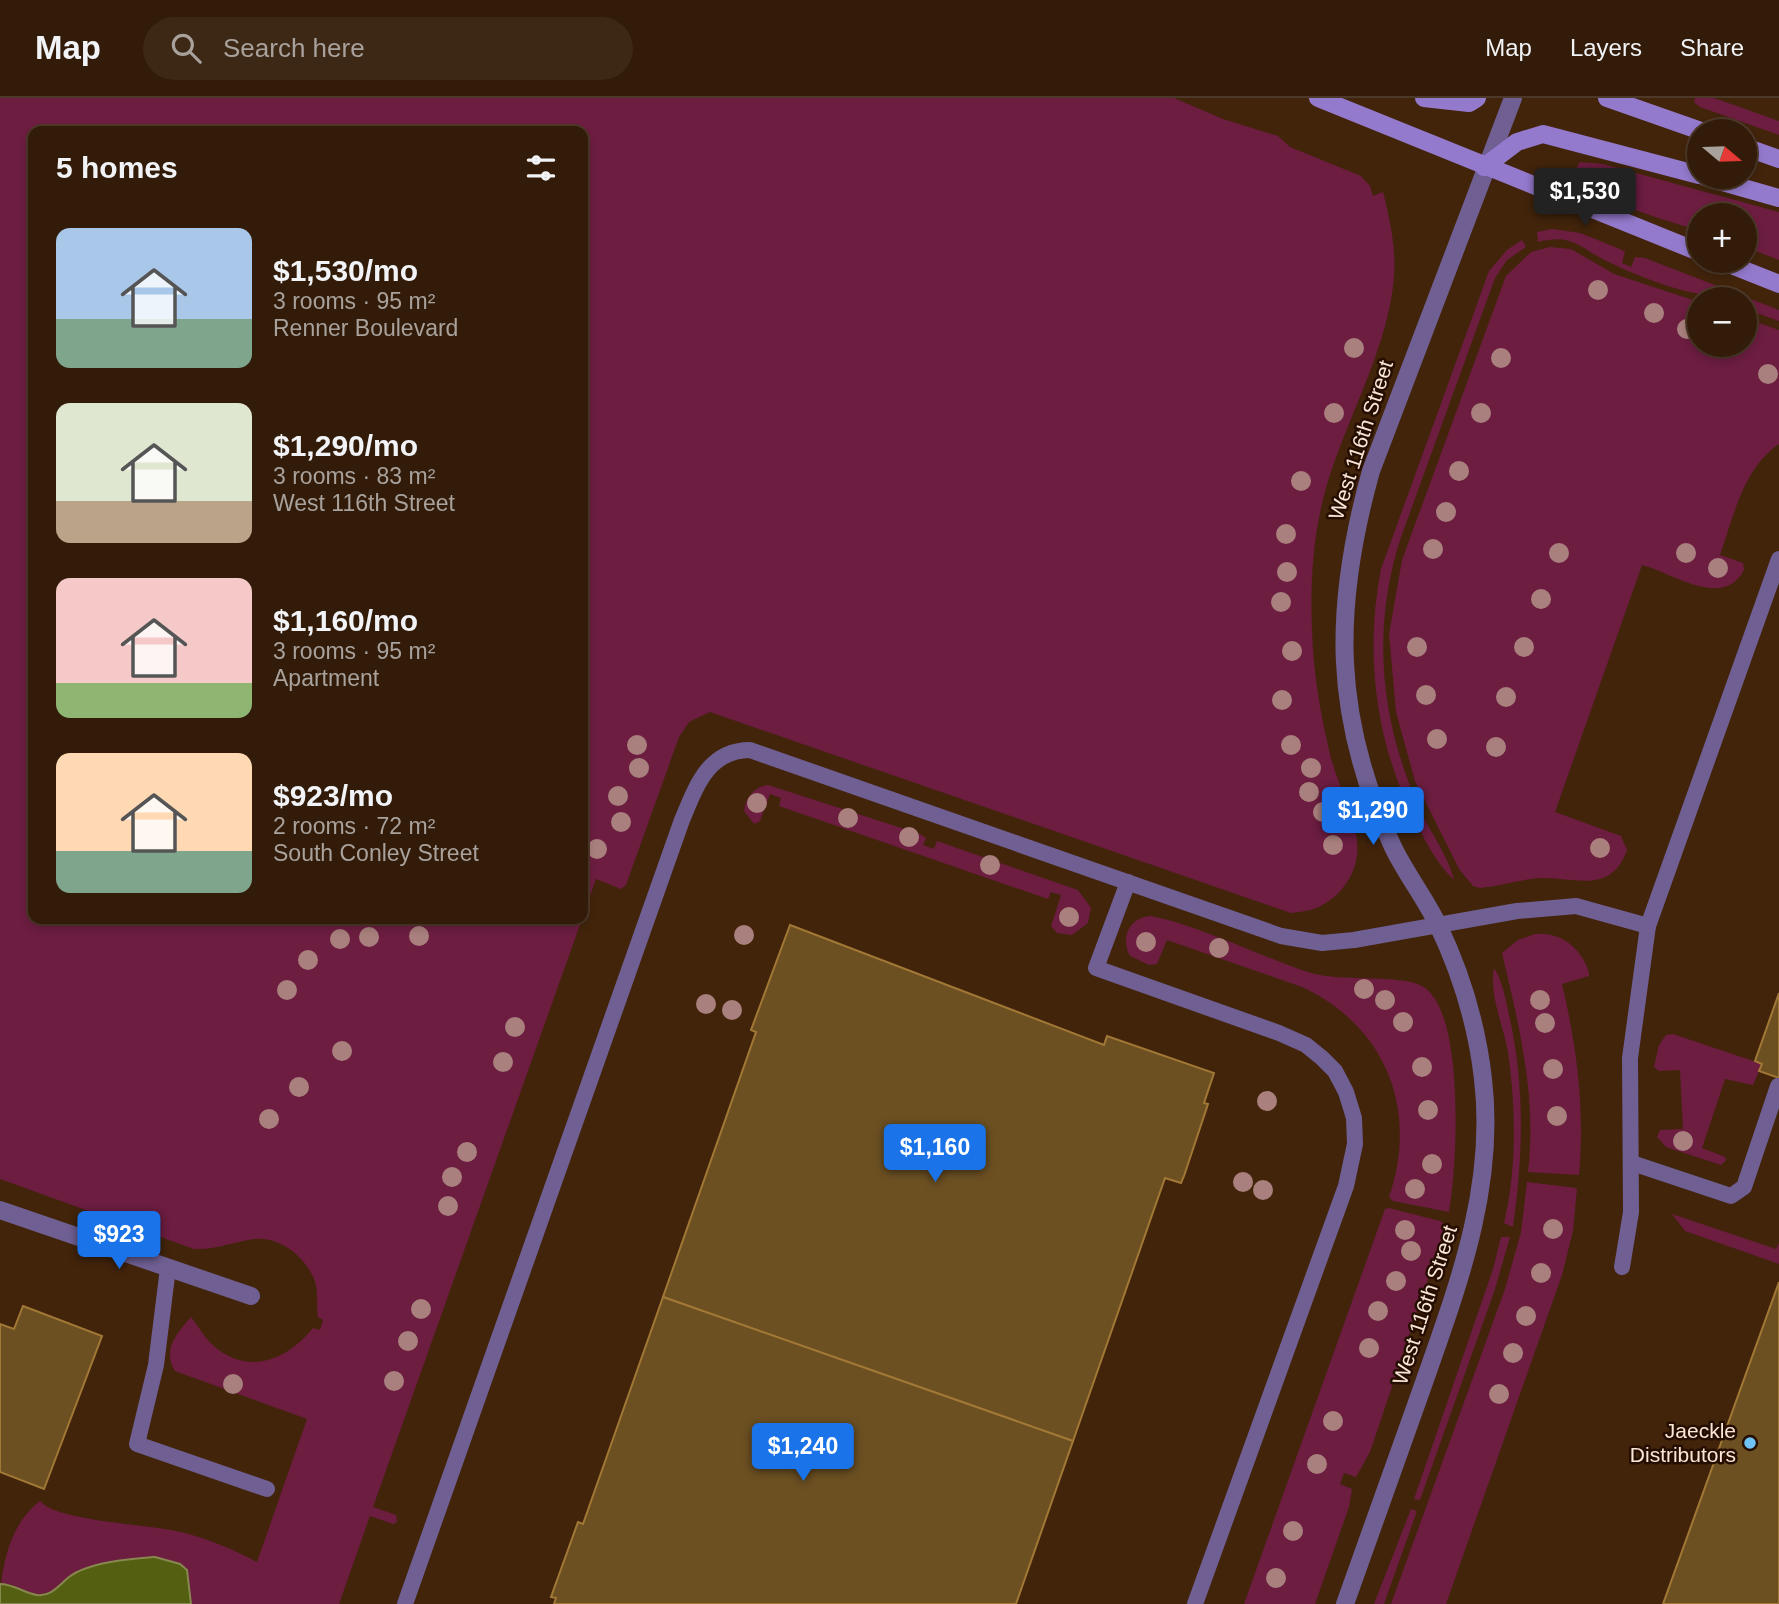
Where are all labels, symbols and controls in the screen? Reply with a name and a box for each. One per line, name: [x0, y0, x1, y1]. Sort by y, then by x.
search box: [143, 17, 633, 80]
text: Map: [35, 29, 101, 66]
icon: search: [167, 29, 205, 67]
text: Search here: [223, 33, 365, 63]
text: Map: [1485, 34, 1532, 61]
text: Layers: [1570, 34, 1642, 61]
text: Share: [1680, 34, 1744, 61]
north arrow: [1687, 119, 1757, 189]
map controls: [1687, 119, 1757, 357]
icon: filters: [522, 149, 560, 187]
text: 5 homes: [56, 151, 178, 184]
pin: $1,530: [1528, 169, 1642, 228]
text: $1,530: [1550, 178, 1620, 204]
button: +: [1687, 203, 1757, 273]
text: $1,530/mo: [273, 254, 418, 287]
icon: home: [112, 256, 196, 340]
button: −: [1687, 287, 1757, 357]
text: 3 rooms · 95 m²: [273, 288, 435, 314]
text: Renner Boulevard: [273, 315, 458, 341]
street label: West 116th Street: [1324, 357, 1397, 522]
text: $1,290/mo: [273, 429, 418, 462]
icon: home: [112, 431, 196, 515]
text: 3 rooms · 83 m²: [273, 463, 435, 489]
text: West 116th Street: [273, 490, 455, 516]
text: $1,160/mo: [273, 604, 418, 637]
icon: home: [112, 606, 196, 690]
text: 3 rooms · 95 m²: [273, 638, 435, 664]
text: Apartment: [273, 665, 379, 691]
text: $923/mo: [273, 779, 393, 812]
icon: home: [112, 781, 196, 865]
pin: $1,290: [1316, 788, 1430, 847]
text: $1,290: [1338, 797, 1408, 823]
text: 2 rooms · 72 m²: [273, 813, 435, 839]
text: South Conley Street: [273, 840, 479, 866]
pin: $1,160: [878, 1124, 992, 1184]
text: $1,160: [900, 1134, 970, 1160]
pin: $923: [78, 1212, 160, 1271]
text: $923: [93, 1221, 145, 1247]
street label: West 116th Street: [1388, 1222, 1461, 1387]
place label: Jaeckle Distributors: [1630, 1419, 1736, 1466]
pin: $1,240: [746, 1424, 860, 1483]
text: $1,240: [768, 1433, 838, 1459]
marker: Jaeckle Distributors: [1742, 1435, 1758, 1451]

